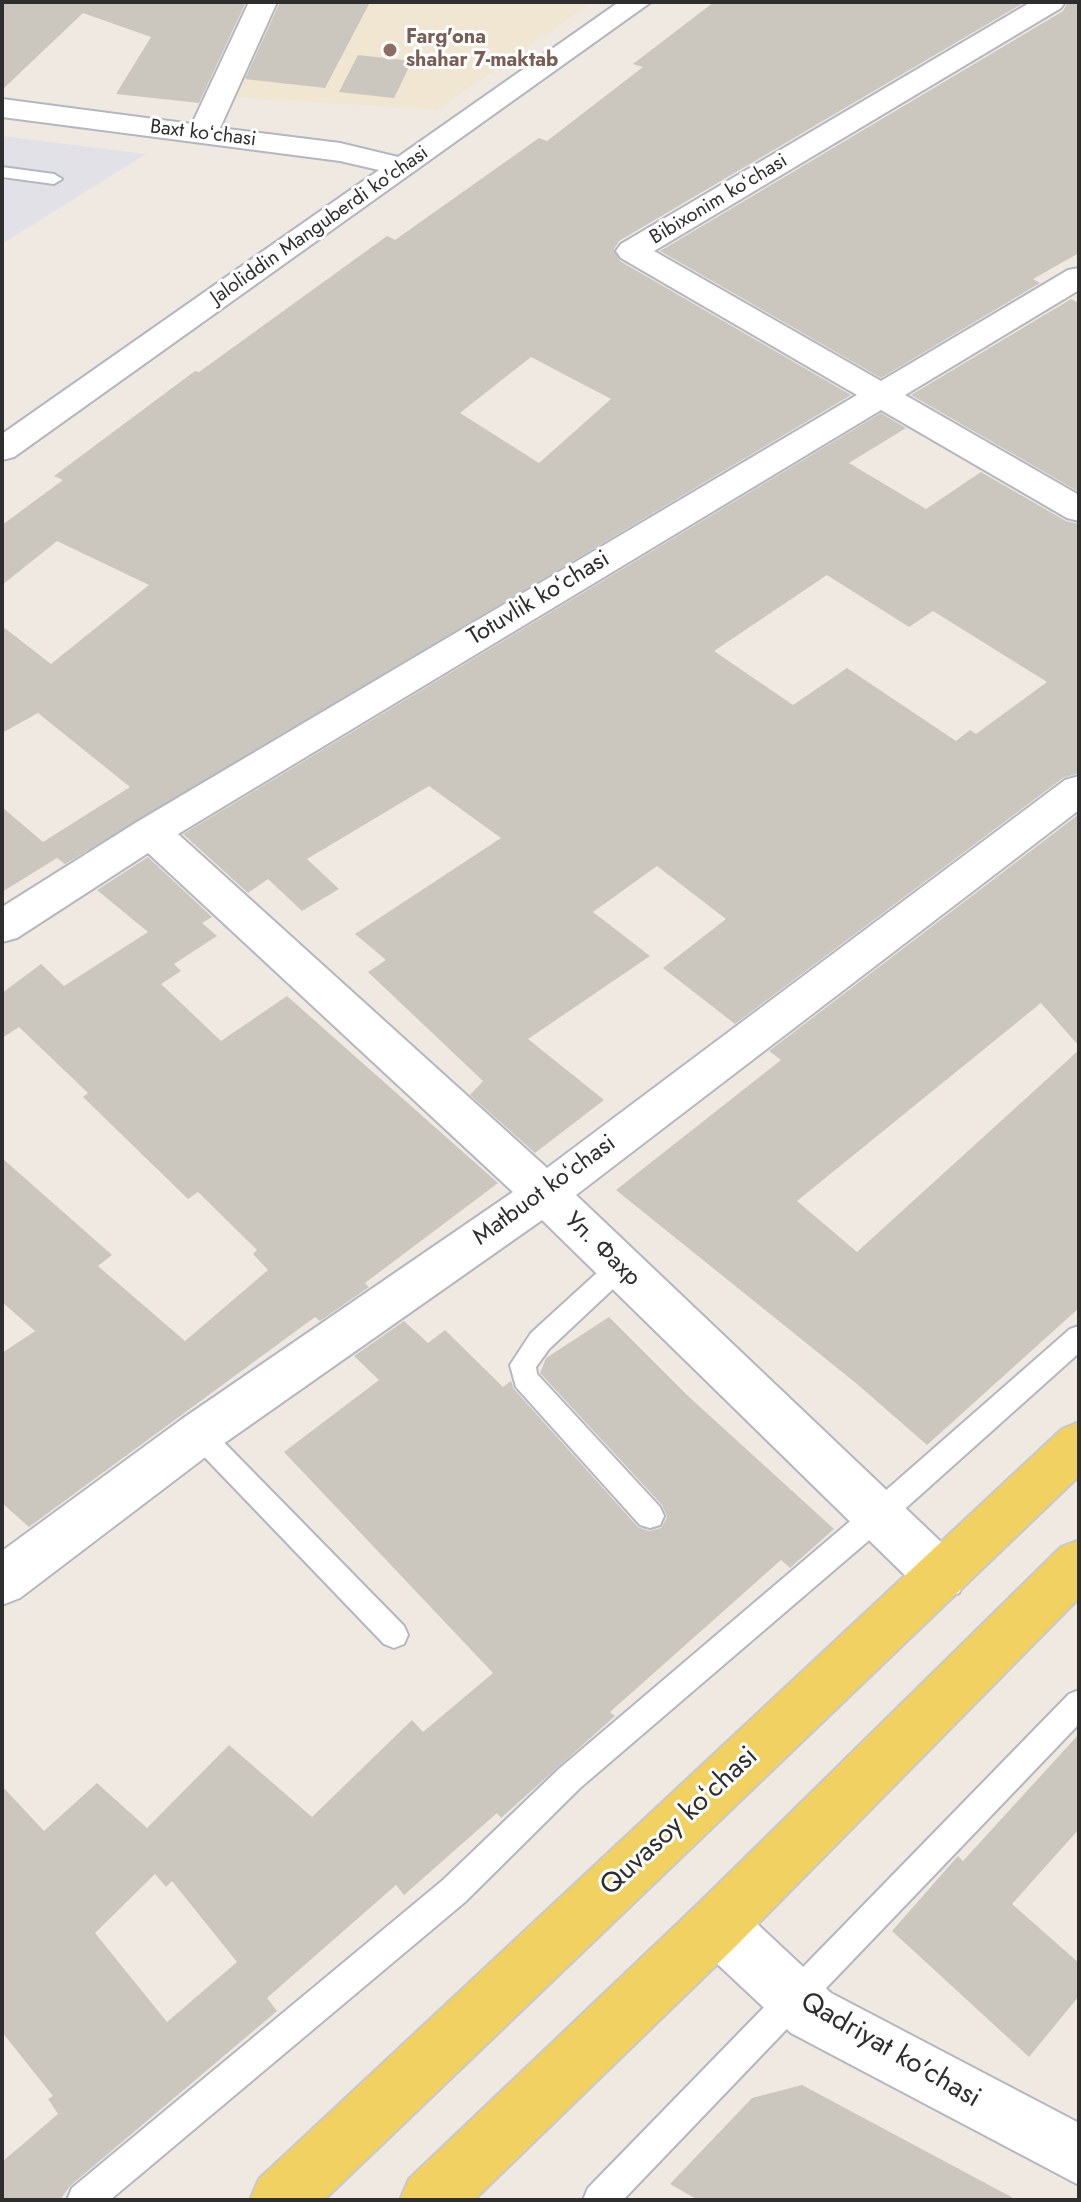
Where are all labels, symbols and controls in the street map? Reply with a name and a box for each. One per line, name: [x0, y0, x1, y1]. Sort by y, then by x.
place label: Farg'ona shahar 7-maktab: [406, 26, 558, 73]
marker: Farg'ona shahar 7-maktab: [381, 41, 399, 59]
street label: Baxt koʻchasi: [149, 116, 257, 152]
street label: Jaloliddin Manguberdi ko'chasi: [207, 142, 433, 310]
street label: Bibixonim koʻchasi: [646, 150, 792, 250]
street label: Totuvlik koʻchasi: [463, 545, 615, 653]
street label: Matbuot koʻchasi: [468, 1130, 622, 1252]
street label: Ул. Фахр: [558, 1207, 646, 1293]
street label: Quvasoy koʻchasi: [594, 1740, 766, 1904]
street label: Qadriyat ko'chasi: [794, 1986, 986, 2116]

